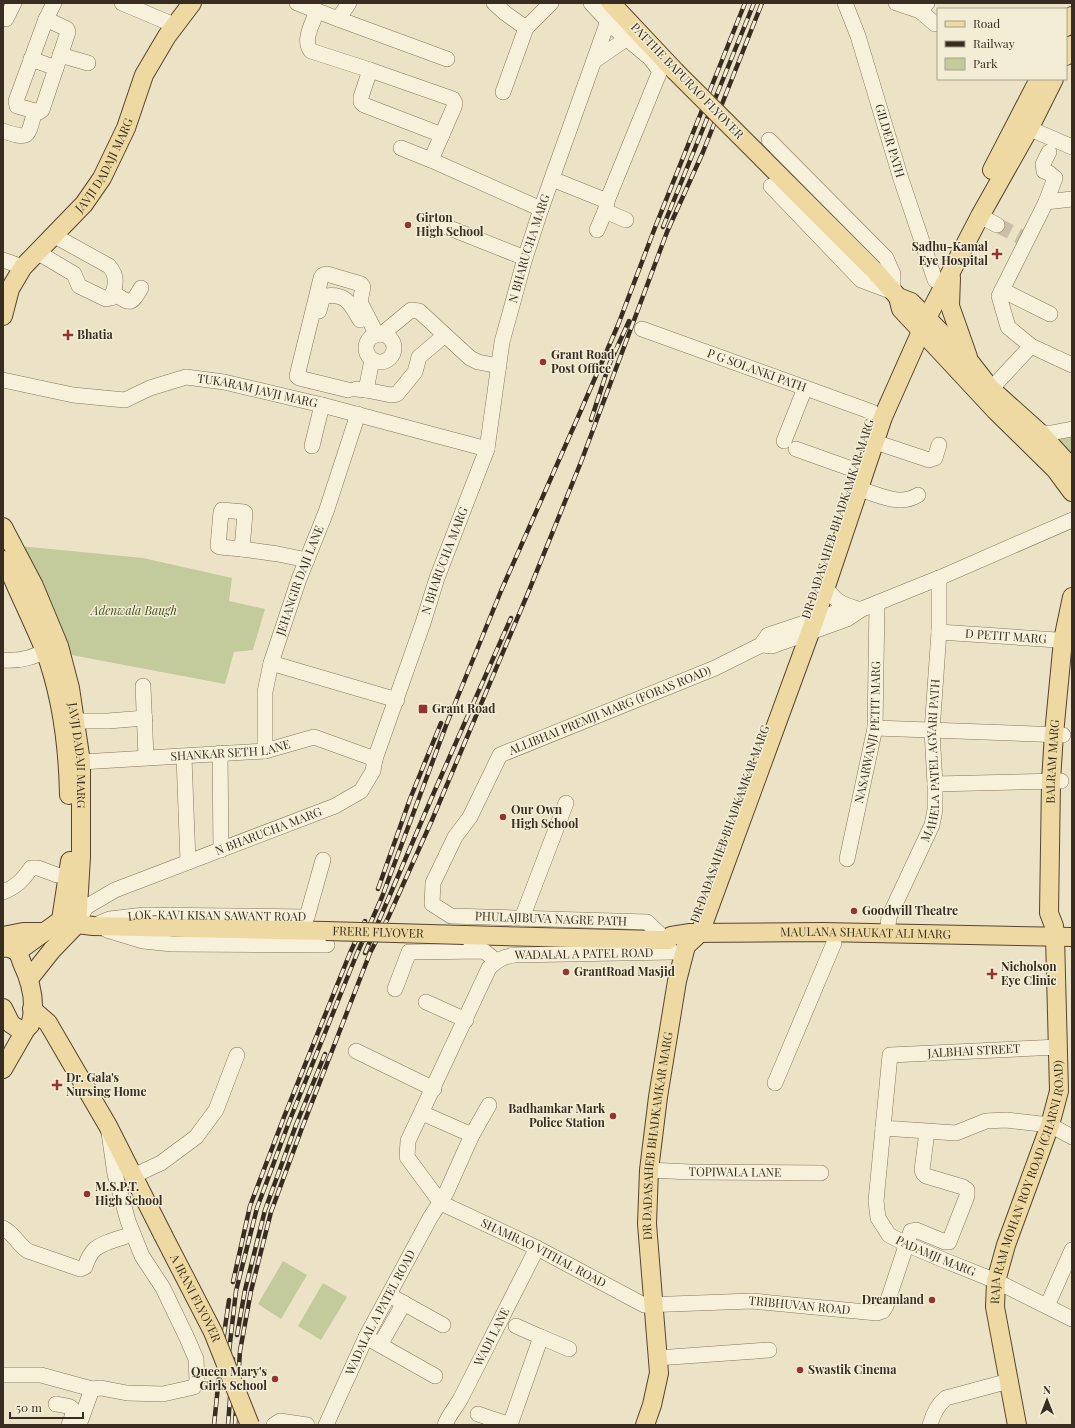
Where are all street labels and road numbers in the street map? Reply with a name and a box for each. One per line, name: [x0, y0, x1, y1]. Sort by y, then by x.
street label: PATTHE BAPURAO FLYOVER: [628, 19, 748, 142]
street label: GILDER PATH: [872, 102, 909, 179]
street label: JAVJI DADAJI MARG: [70, 115, 136, 216]
street label: N BHARUCHA MARG: [504, 191, 553, 304]
street label: P G SOLANKI PATH: [705, 344, 809, 395]
street label: TUKARAM JAVJI MARG: [196, 370, 320, 411]
street label: DR DADASAHEB BHADKAMKAR MARG: [797, 416, 877, 621]
street label: N BHARUCHA MARG: [417, 504, 471, 616]
street label: JEHANGIR DAJI LANE: [271, 523, 327, 638]
street label: D PETIT MARG: [965, 625, 1048, 646]
street label: NASARWANJI PETIT MARG: [850, 660, 883, 805]
street label: ALLIBHAI PREMJI MARG (FORAS ROAD): [505, 662, 713, 758]
street label: MAHELA PATEL AGYARI PATH: [916, 678, 943, 844]
street label: JAVJI DADAJI MARG: [65, 700, 90, 809]
street label: BALRAM MARG: [1042, 718, 1062, 804]
street label: DR DADASAHEB BHADKAMKAR MARG: [686, 722, 773, 925]
street label: SHANKAR SETH LANE: [170, 735, 292, 764]
street label: N BHARUCHA MARG: [212, 803, 324, 858]
street label: LOK-KAVI KISAN SAWANT ROAD: [127, 906, 307, 924]
street label: PHULAJIBUVA NAGRE PATH: [475, 907, 627, 929]
street label: FRERE FLYOVER: [332, 922, 424, 941]
street label: MAULANA SHAUKAT ALI MARG: [780, 923, 952, 942]
street label: WADALAL A PATEL ROAD: [514, 944, 654, 962]
street label: DR DADASAHEB BHADKAMKAR MARG: [638, 1030, 676, 1241]
street label: JALBHAI STREET: [926, 1040, 1021, 1060]
street label: RAJA RAM MOHAN ROY ROAD (CHARNI ROAD): [986, 1060, 1067, 1304]
street label: TOPIWALA LANE: [689, 1163, 781, 1180]
street label: SHAMRAO VITHAL ROAD: [479, 1214, 610, 1291]
street label: PADAMJI MARG: [893, 1231, 979, 1279]
street label: WADALAL A PATEL ROAD: [340, 1246, 419, 1378]
street label: A IRANI FLYOVER: [167, 1250, 225, 1344]
street label: TRIBHUVAN ROAD: [748, 1292, 851, 1317]
street label: WADI LANE: [469, 1305, 513, 1369]

